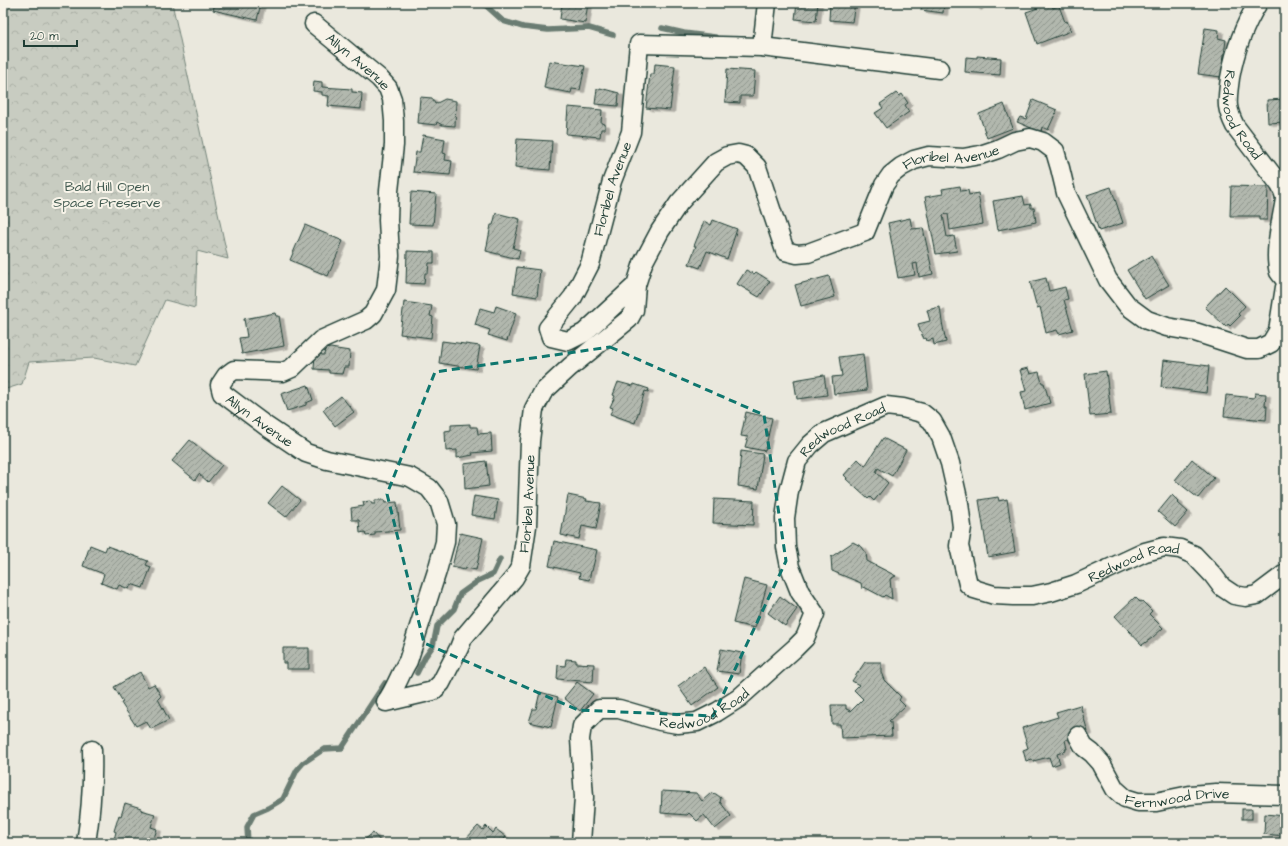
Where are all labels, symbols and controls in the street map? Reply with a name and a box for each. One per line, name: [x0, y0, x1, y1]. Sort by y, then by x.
scale bar: [24, 22, 77, 48]
text: 20 m: [30, 28, 59, 45]
street label: Allyn Avenue: [321, 29, 395, 95]
street label: Redwood Road: [1217, 68, 1266, 164]
street label: Floribel Avenue: [589, 138, 638, 239]
street label: Floribel Avenue: [899, 140, 1002, 175]
park label: Bald Hill Open Space Preserve: [53, 177, 161, 213]
street label: Allyn Avenue: [221, 390, 297, 453]
street label: Redwood Road: [795, 398, 889, 462]
street label: Floribel Avenue: [514, 454, 541, 554]
street label: Redwood Road: [1085, 538, 1180, 588]
street label: Redwood Road: [658, 684, 754, 735]
street label: Fernwood Drive: [1122, 784, 1230, 813]

